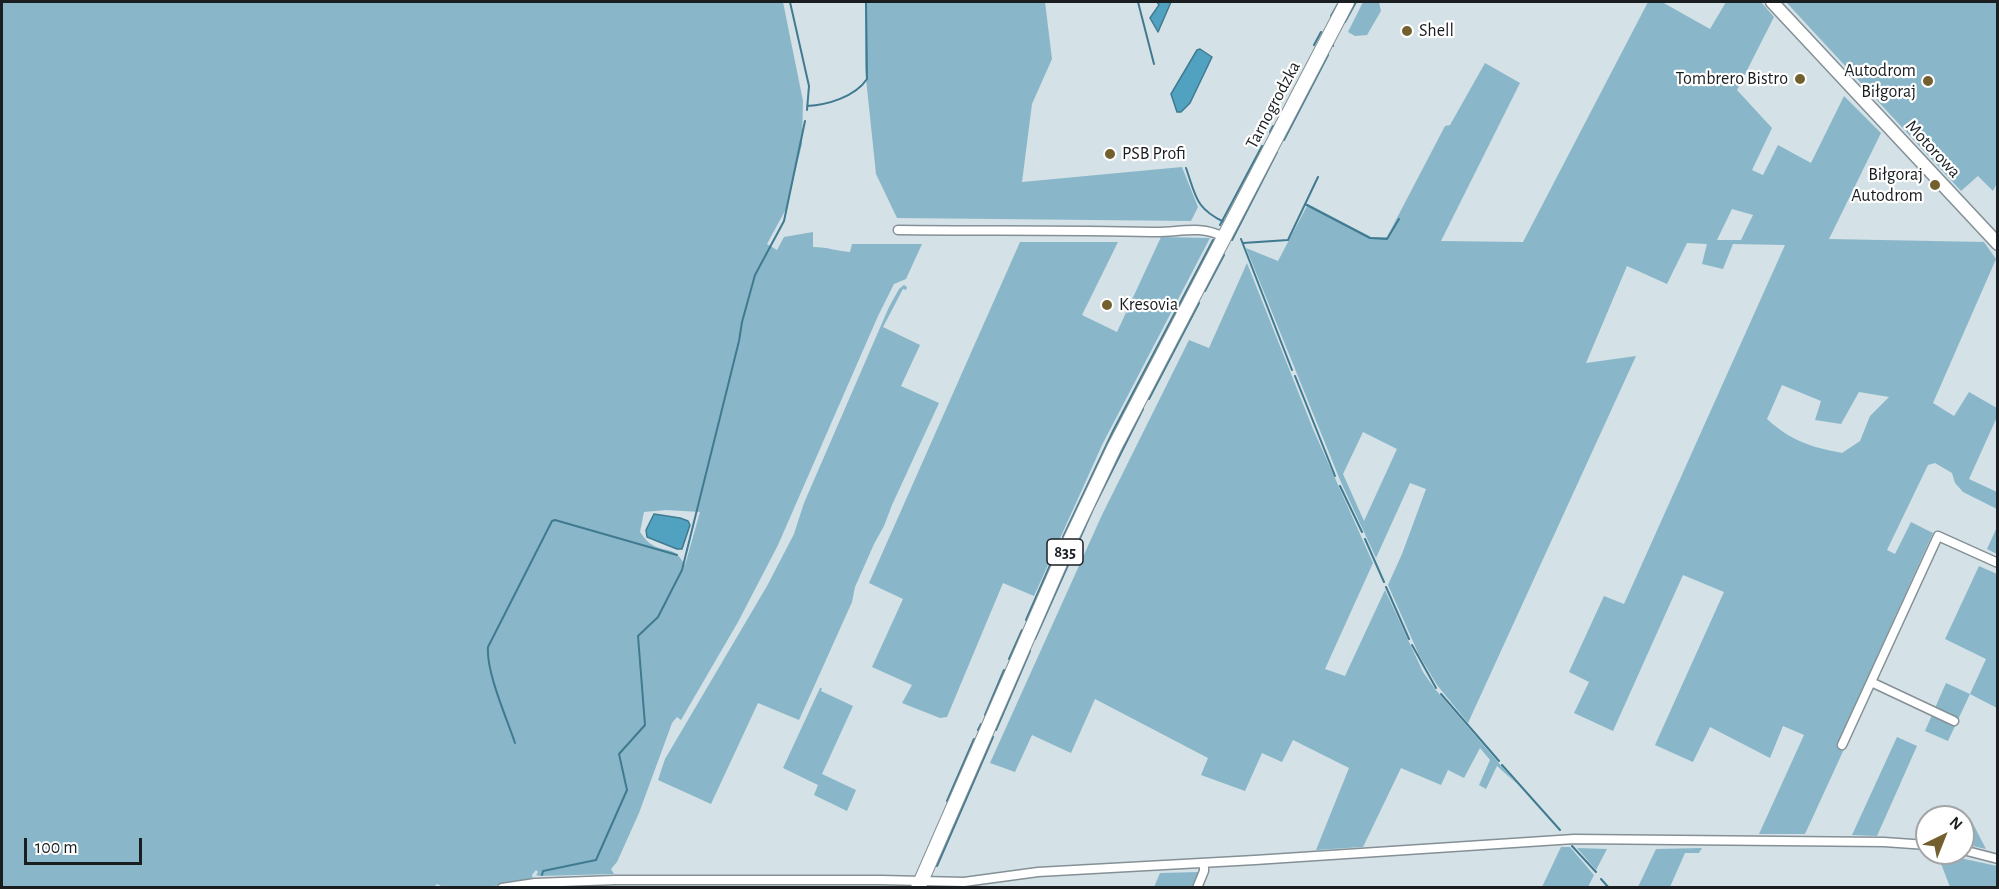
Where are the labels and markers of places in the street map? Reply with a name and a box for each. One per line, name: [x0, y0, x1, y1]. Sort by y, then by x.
place label: Shell: [1419, 20, 1454, 42]
marker: Shell: [1400, 24, 1414, 38]
place label: Autodrom Biłgoraj: [1844, 60, 1916, 103]
place label: Tombrero Bistro: [1675, 68, 1788, 90]
marker: Tombrero Bistro: [1793, 72, 1807, 86]
marker: Autodrom Biłgoraj: [1921, 74, 1935, 88]
place label: PSB Profi: [1122, 143, 1186, 165]
marker: PSB Profi: [1103, 147, 1117, 161]
place label: Biłgoraj Autodrom: [1851, 164, 1923, 207]
marker: Biłgoraj Autodrom: [1928, 178, 1942, 192]
place label: Kresovia: [1119, 294, 1178, 316]
marker: Kresovia: [1100, 298, 1114, 312]

